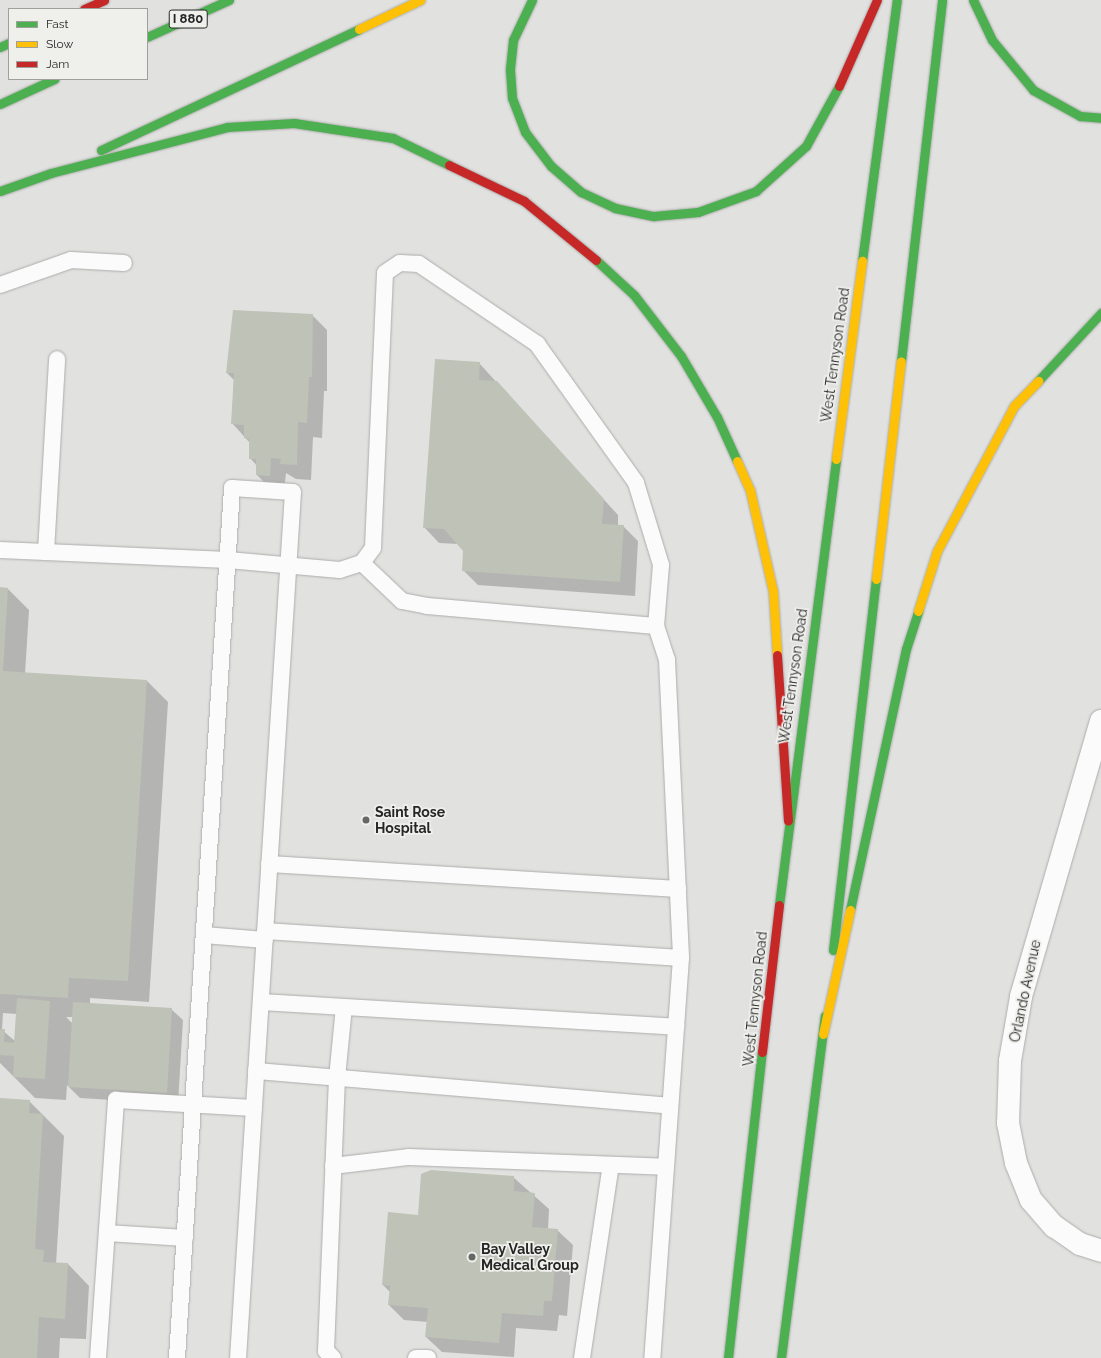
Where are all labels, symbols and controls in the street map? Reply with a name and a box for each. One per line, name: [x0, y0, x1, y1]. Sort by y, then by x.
legend: [8, 8, 148, 80]
road number: I 880: [168, 8, 208, 30]
text: Fast: [46, 17, 69, 31]
text: Slow: [46, 37, 73, 51]
text: Jam: [46, 57, 69, 71]
street label: West Tennyson Road: [817, 286, 853, 424]
street label: West Tennyson Road: [775, 607, 811, 745]
place label: Saint Rose Hospital: [375, 804, 445, 836]
marker: Saint Rose Hospital: [360, 814, 372, 826]
street label: West Tennyson Road: [740, 930, 770, 1068]
street label: Orlando Avenue: [1006, 938, 1044, 1044]
place label: Bay Valley Medical Group: [481, 1241, 579, 1274]
marker: Bay Valley Medical Group: [466, 1251, 478, 1263]

